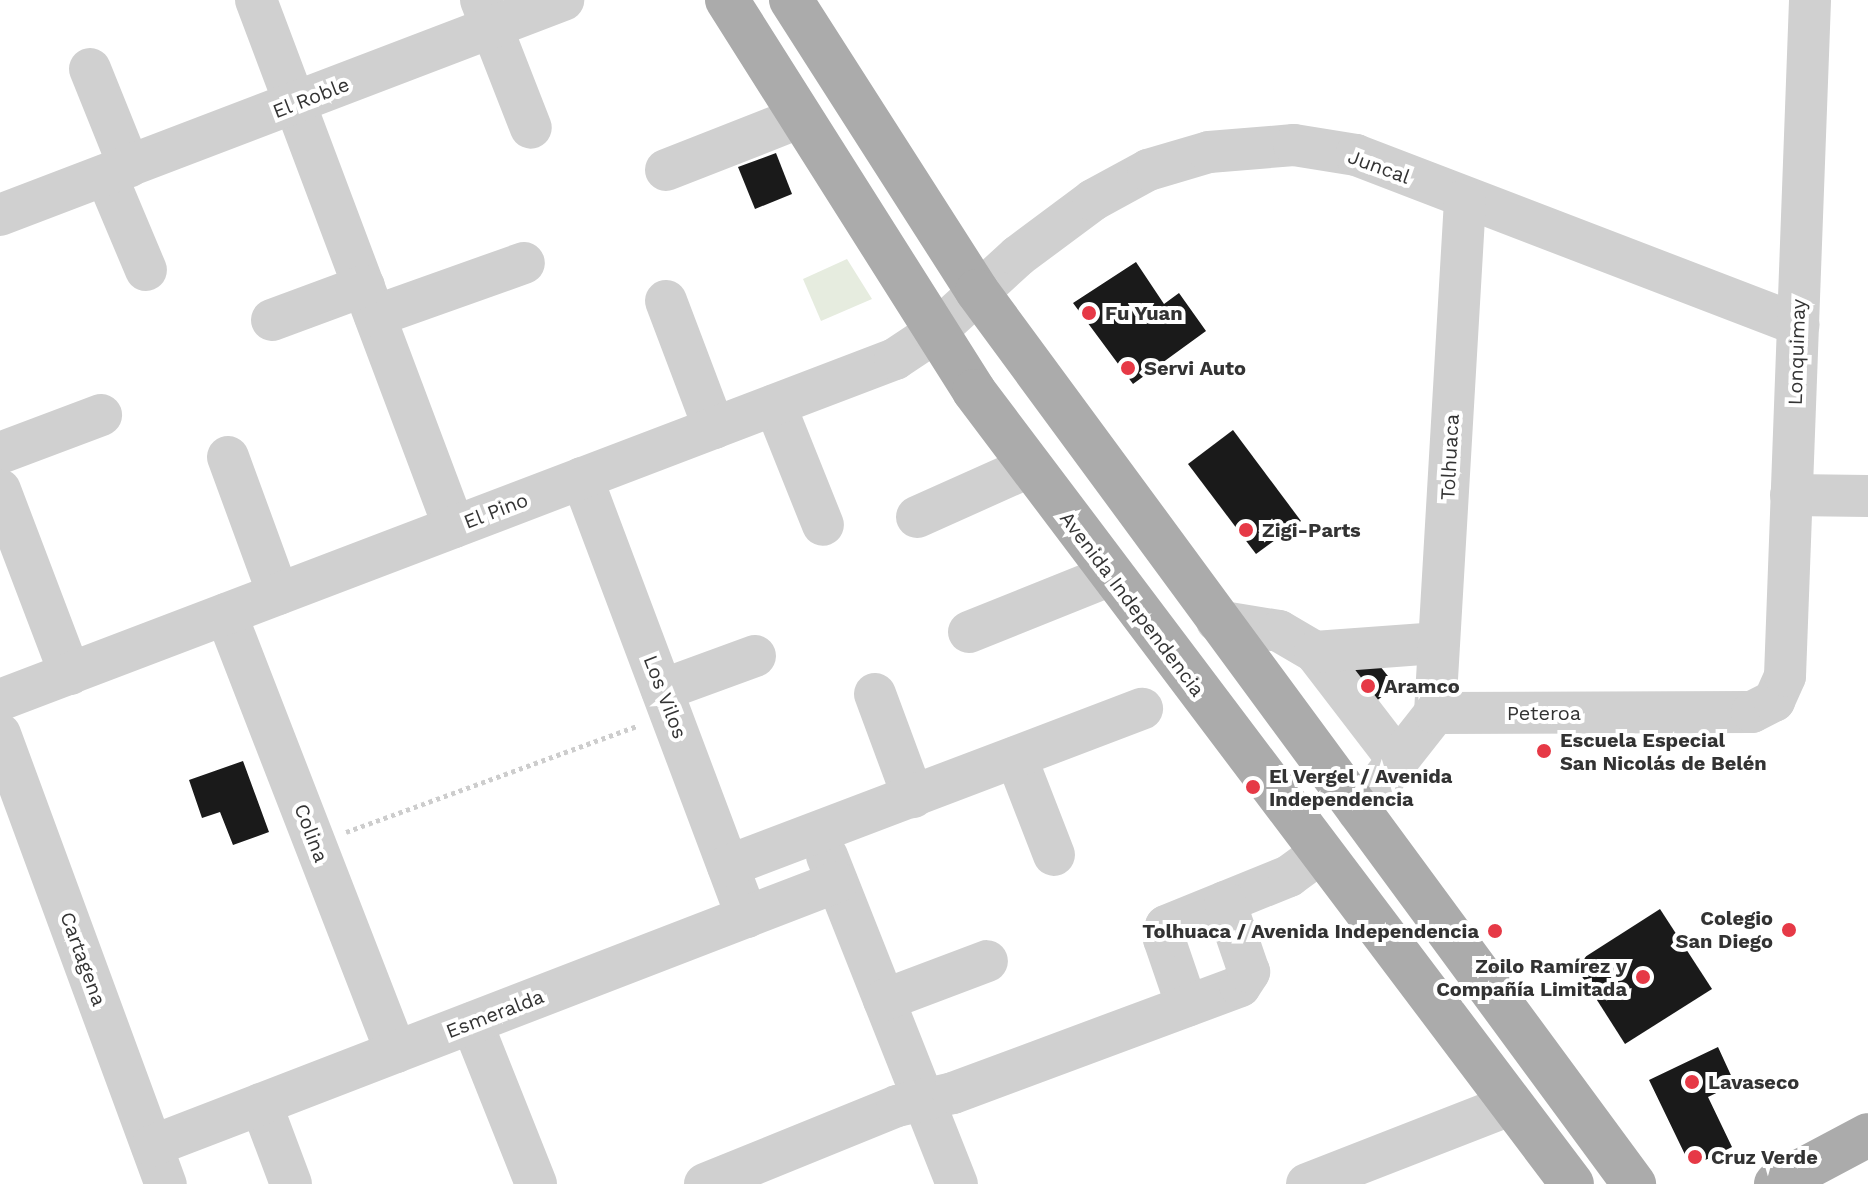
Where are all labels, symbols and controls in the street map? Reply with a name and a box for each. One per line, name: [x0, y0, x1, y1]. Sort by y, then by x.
street label: El Roble: [269, 72, 353, 124]
street label: Juncal: [1345, 145, 1413, 189]
street label: Lonquimay: [1783, 298, 1811, 406]
place label: Fu Yuan: [1105, 301, 1183, 325]
marker: Fu Yuan: [1080, 304, 1098, 322]
place label: Servi Auto: [1144, 356, 1246, 380]
marker: Servi Auto: [1119, 359, 1137, 377]
street label: Tolhuaca: [1436, 413, 1464, 501]
street label: El Pino: [460, 488, 532, 534]
street label: Avenida Independencia: [1054, 507, 1210, 701]
place label: Zigi-Parts: [1262, 518, 1361, 542]
marker: Zigi-Parts: [1237, 521, 1255, 539]
street label: Los Vilos: [638, 652, 692, 742]
place label: Aramco: [1384, 674, 1460, 698]
marker: Aramco: [1359, 677, 1377, 695]
street label: Peteroa: [1507, 701, 1581, 725]
place label: Escuela Especial San Nicolás de Belén: [1560, 728, 1767, 775]
marker: Escuela Especial San Nicolás de Belén: [1535, 742, 1553, 760]
place label: El Vergel / Avenida Independencia: [1269, 764, 1454, 811]
marker: El Vergel / Avenida Independencia: [1244, 778, 1262, 796]
street label: Colina: [289, 800, 333, 866]
place label: Colegio San Diego: [1676, 906, 1773, 953]
street label: Cartagena: [55, 909, 111, 1009]
place label: Tolhuaca / Avenida Independencia: [1141, 919, 1479, 943]
marker: Colegio San Diego: [1780, 921, 1798, 939]
marker: Tolhuaca / Avenida Independencia: [1486, 922, 1504, 940]
place label: Zoilo Ramírez y Compañía Limitada: [1436, 954, 1627, 1001]
marker: Zoilo Ramírez y Compañía Limitada: [1634, 968, 1652, 986]
street label: Esmeralda: [443, 984, 547, 1044]
place label: Lavaseco: [1708, 1070, 1799, 1094]
marker: Lavaseco: [1683, 1073, 1701, 1091]
place label: Cruz Verde: [1711, 1145, 1818, 1169]
marker: Cruz Verde: [1686, 1148, 1704, 1166]

